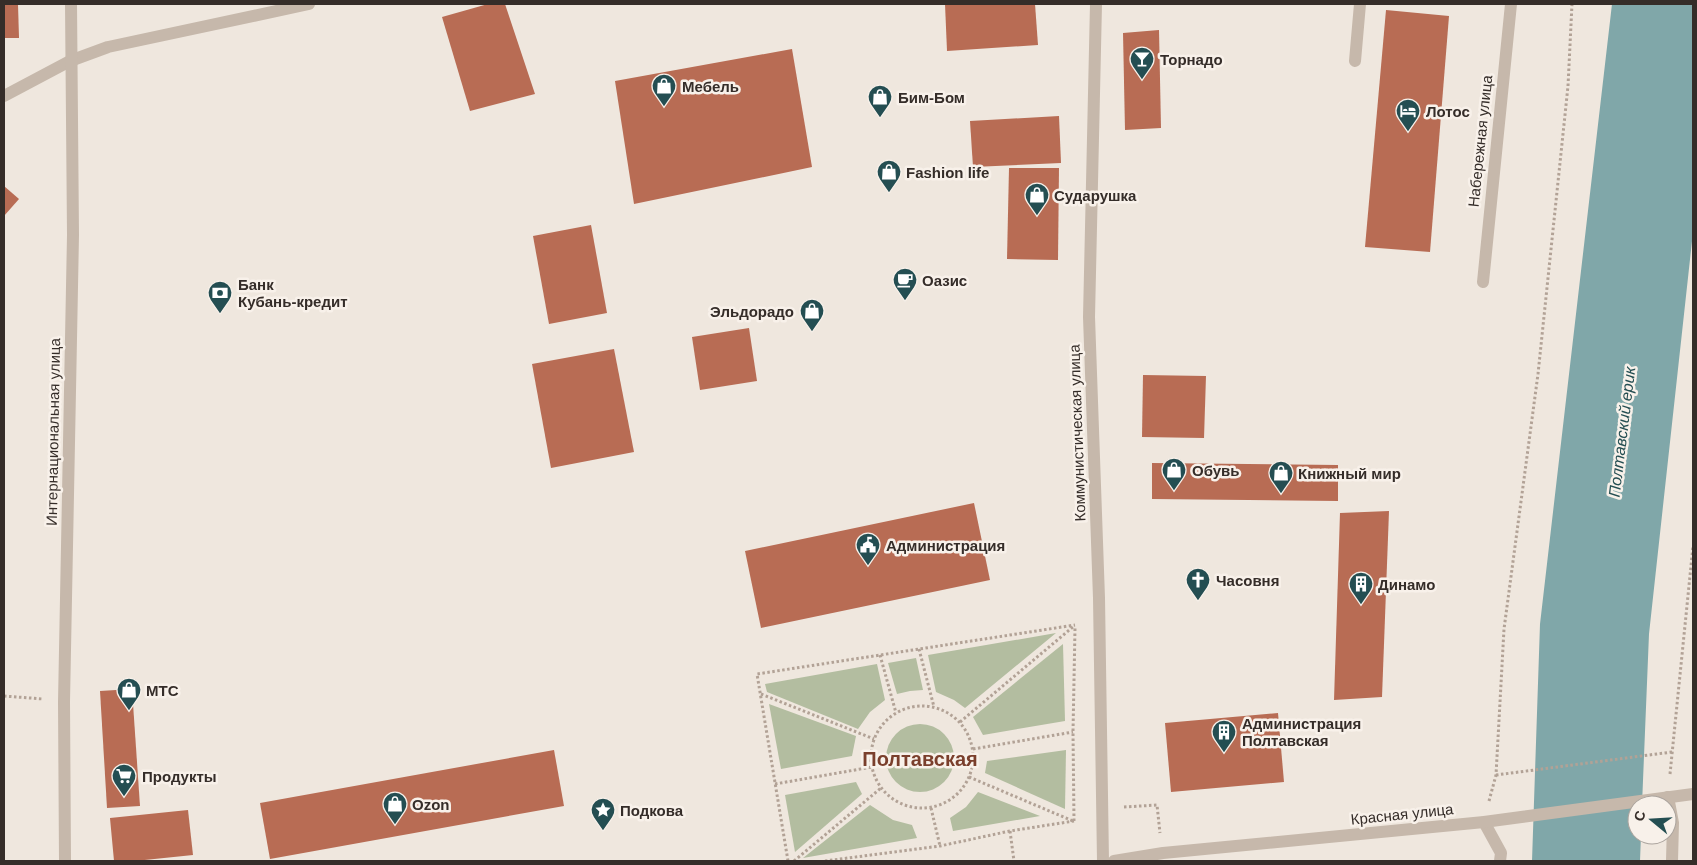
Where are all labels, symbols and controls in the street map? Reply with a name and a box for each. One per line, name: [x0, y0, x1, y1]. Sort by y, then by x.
bar icon: Торнадо: [1129, 46, 1155, 80]
place label: Торнадо: [1160, 51, 1223, 68]
shop icon: Мебель: [651, 73, 677, 107]
street label: Набережная улица: [1465, 74, 1495, 208]
place label: Мебель: [682, 78, 739, 95]
shop icon: Бим-Бом: [867, 84, 893, 118]
place label: Бим-Бом: [898, 89, 965, 106]
hotel icon: Лотос: [1395, 98, 1421, 132]
place label: Лотос: [1426, 103, 1470, 120]
shop icon: Fashion life: [876, 159, 902, 193]
place label: Fashion life: [906, 164, 989, 181]
shop icon: Сударушка: [1024, 182, 1050, 216]
place label: Сударушка: [1054, 187, 1137, 204]
cafe icon: Оазис: [892, 267, 918, 301]
place label: Оазис: [922, 272, 967, 289]
place label: Банк Кубань-кредит: [238, 276, 347, 310]
bank icon: Банк Кубань-кредит: [207, 280, 233, 314]
shop icon: Эльдорадо: [799, 298, 825, 332]
place label: Эльдорадо: [710, 303, 794, 320]
street label: Интернациональная улица: [43, 337, 63, 526]
street label: Коммунистическая улица: [1065, 343, 1089, 522]
water label: Полтавский ерик: [1606, 364, 1639, 498]
shop icon: Обувь: [1161, 457, 1187, 491]
shop icon: Книжный мир: [1268, 460, 1294, 494]
place label: Обувь: [1192, 462, 1240, 479]
place label: Книжный мир: [1298, 465, 1401, 482]
public building icon: Администрация: [855, 532, 881, 566]
place label: Администрация: [886, 537, 1005, 554]
church icon: Часовня: [1185, 567, 1211, 601]
building icon: Динамо: [1348, 571, 1374, 605]
place label: Часовня: [1216, 572, 1279, 589]
place label: Динамо: [1378, 576, 1435, 593]
shop icon: МТС: [116, 677, 142, 711]
place label: МТС: [146, 682, 179, 699]
place label: Администрация Полтавская: [1242, 715, 1361, 749]
building icon: Администрация Полтавская: [1211, 719, 1237, 753]
district label: Полтавская: [862, 748, 978, 770]
supermarket icon: Продукты: [111, 763, 137, 797]
place label: Продукты: [142, 768, 217, 785]
shop icon: Ozon: [382, 791, 408, 825]
north arrow: [1627, 795, 1677, 845]
place label: Ozon: [412, 796, 450, 813]
place icon: Подкова: [590, 797, 616, 831]
street label: Красная улица: [1350, 800, 1455, 828]
place label: Подкова: [620, 802, 684, 819]
text: С: [1630, 809, 1649, 823]

